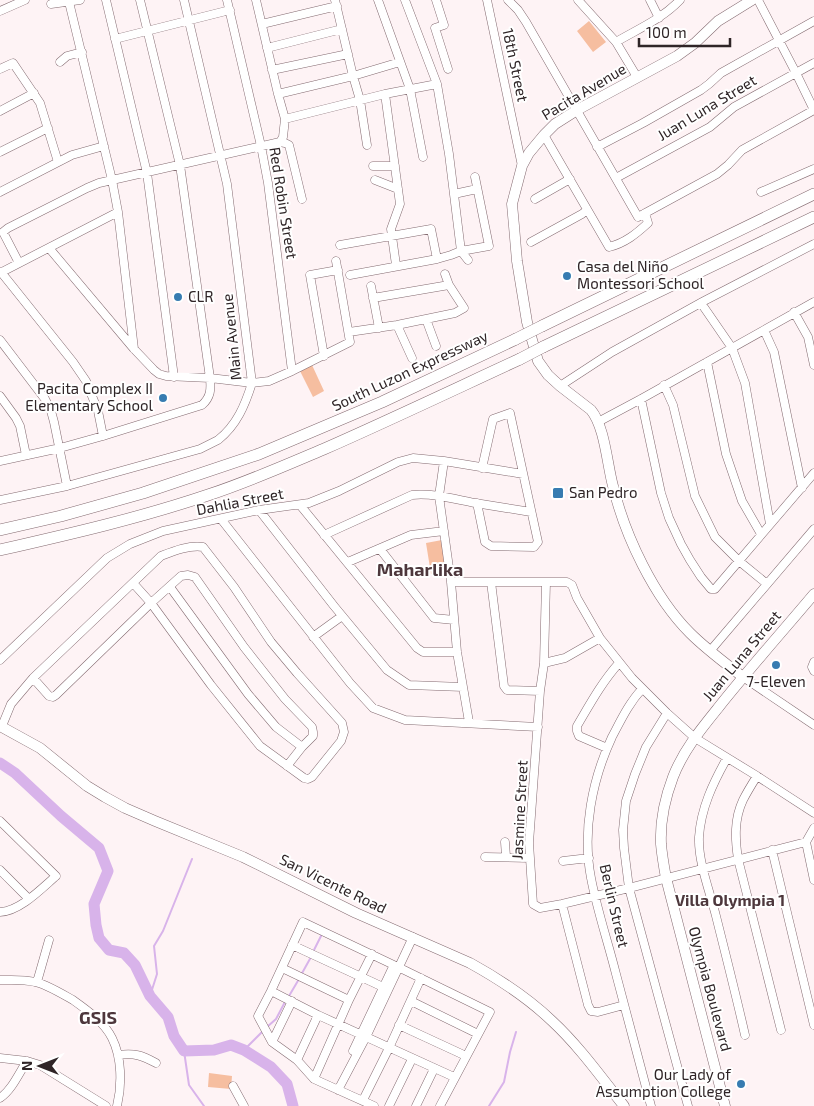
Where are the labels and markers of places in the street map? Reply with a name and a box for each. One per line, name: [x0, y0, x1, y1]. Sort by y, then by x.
place label: Casa del Niño Montessori School: [577, 257, 705, 292]
marker: Casa del Niño Montessori School: [561, 270, 573, 282]
place label: CLR: [188, 287, 214, 305]
marker: CLR: [172, 291, 184, 303]
place label: Pacita Complex II Elementary School: [25, 379, 154, 414]
marker: Pacita Complex II Elementary School: [157, 392, 169, 404]
place label: San Pedro: [569, 483, 637, 501]
marker: San Pedro: [551, 486, 565, 500]
marker: 7-Eleven: [770, 659, 782, 671]
place label: 7-Eleven: [746, 672, 806, 690]
place label: Our Lady of Assumption College: [596, 1065, 731, 1100]
marker: Our Lady of Assumption College: [735, 1078, 747, 1090]

